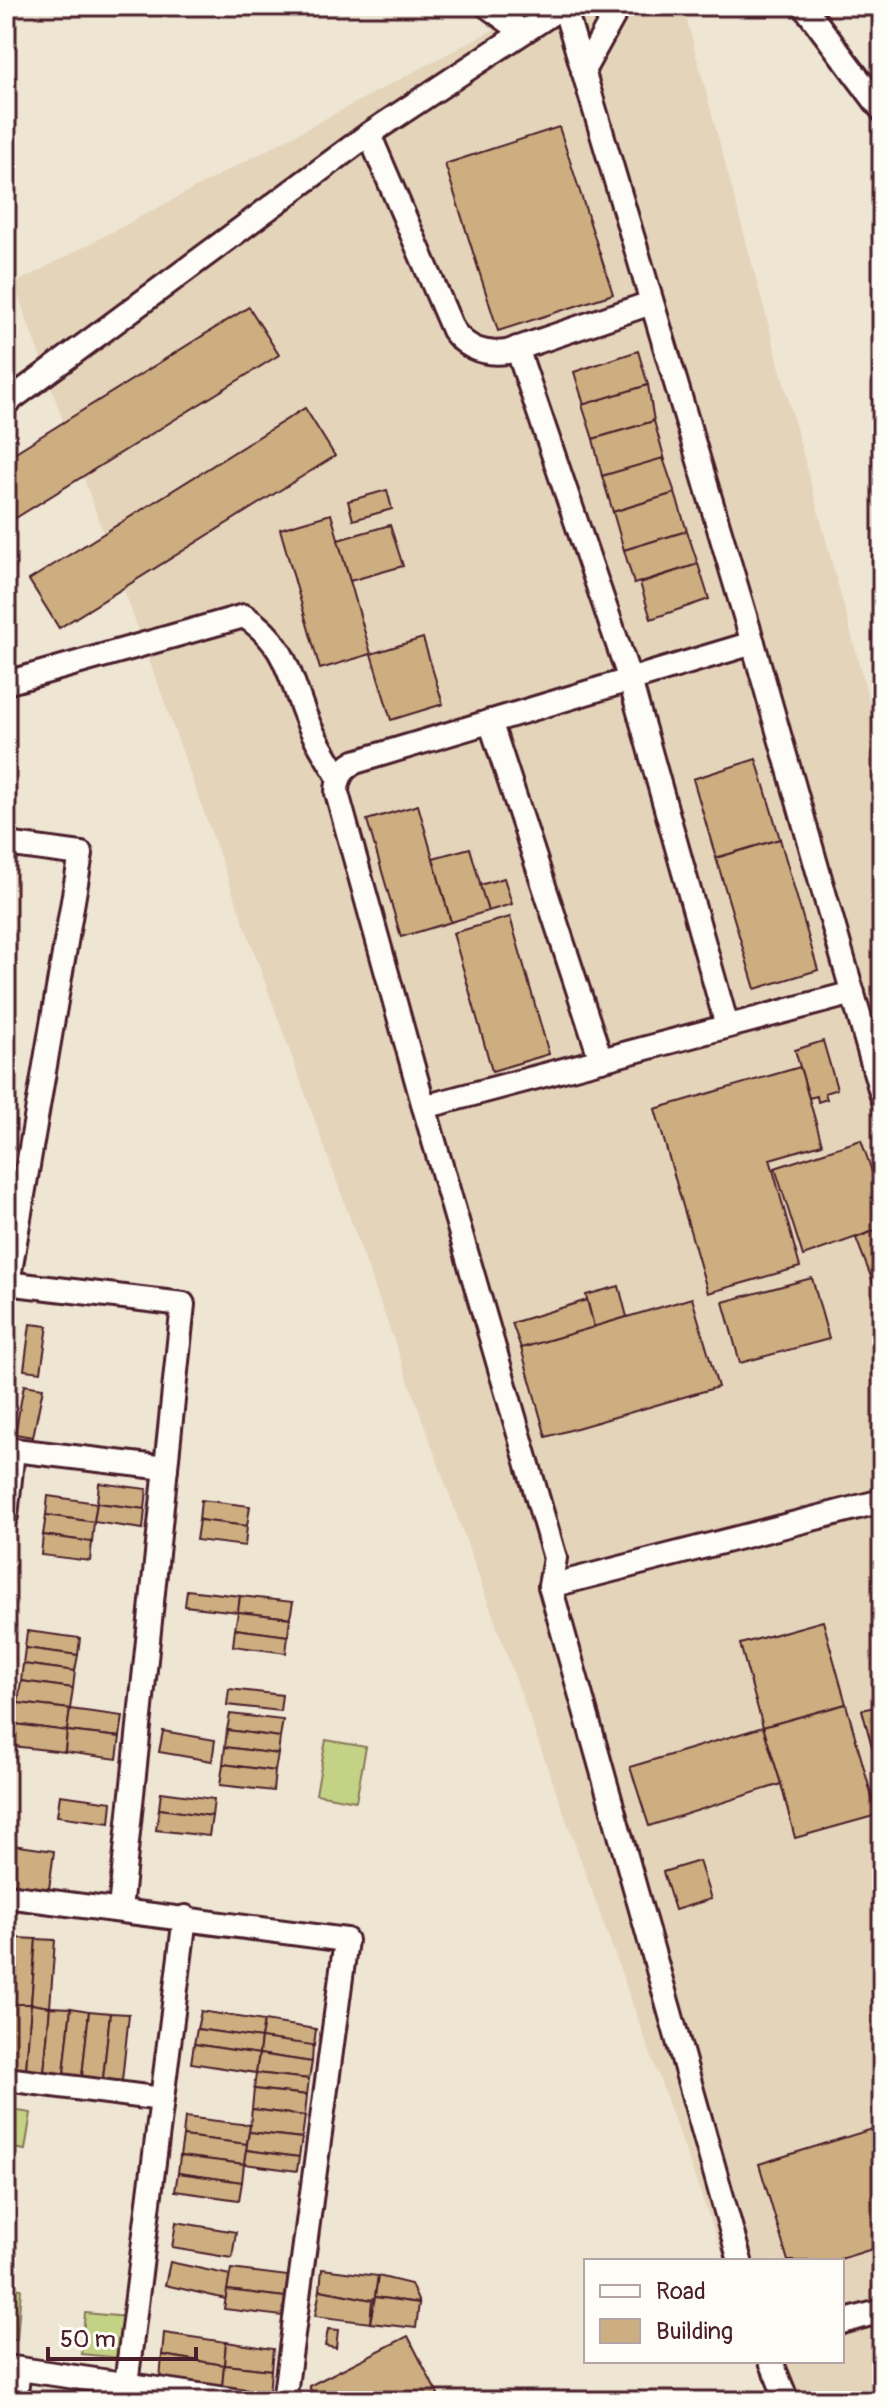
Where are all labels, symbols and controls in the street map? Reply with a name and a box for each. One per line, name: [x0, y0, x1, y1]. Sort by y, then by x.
legend: [584, 2259, 844, 2363]
text: Road: [656, 2277, 706, 2306]
scale bar: [48, 2311, 196, 2361]
text: Building: [656, 2317, 733, 2346]
text: 50 m: [60, 2325, 116, 2354]

